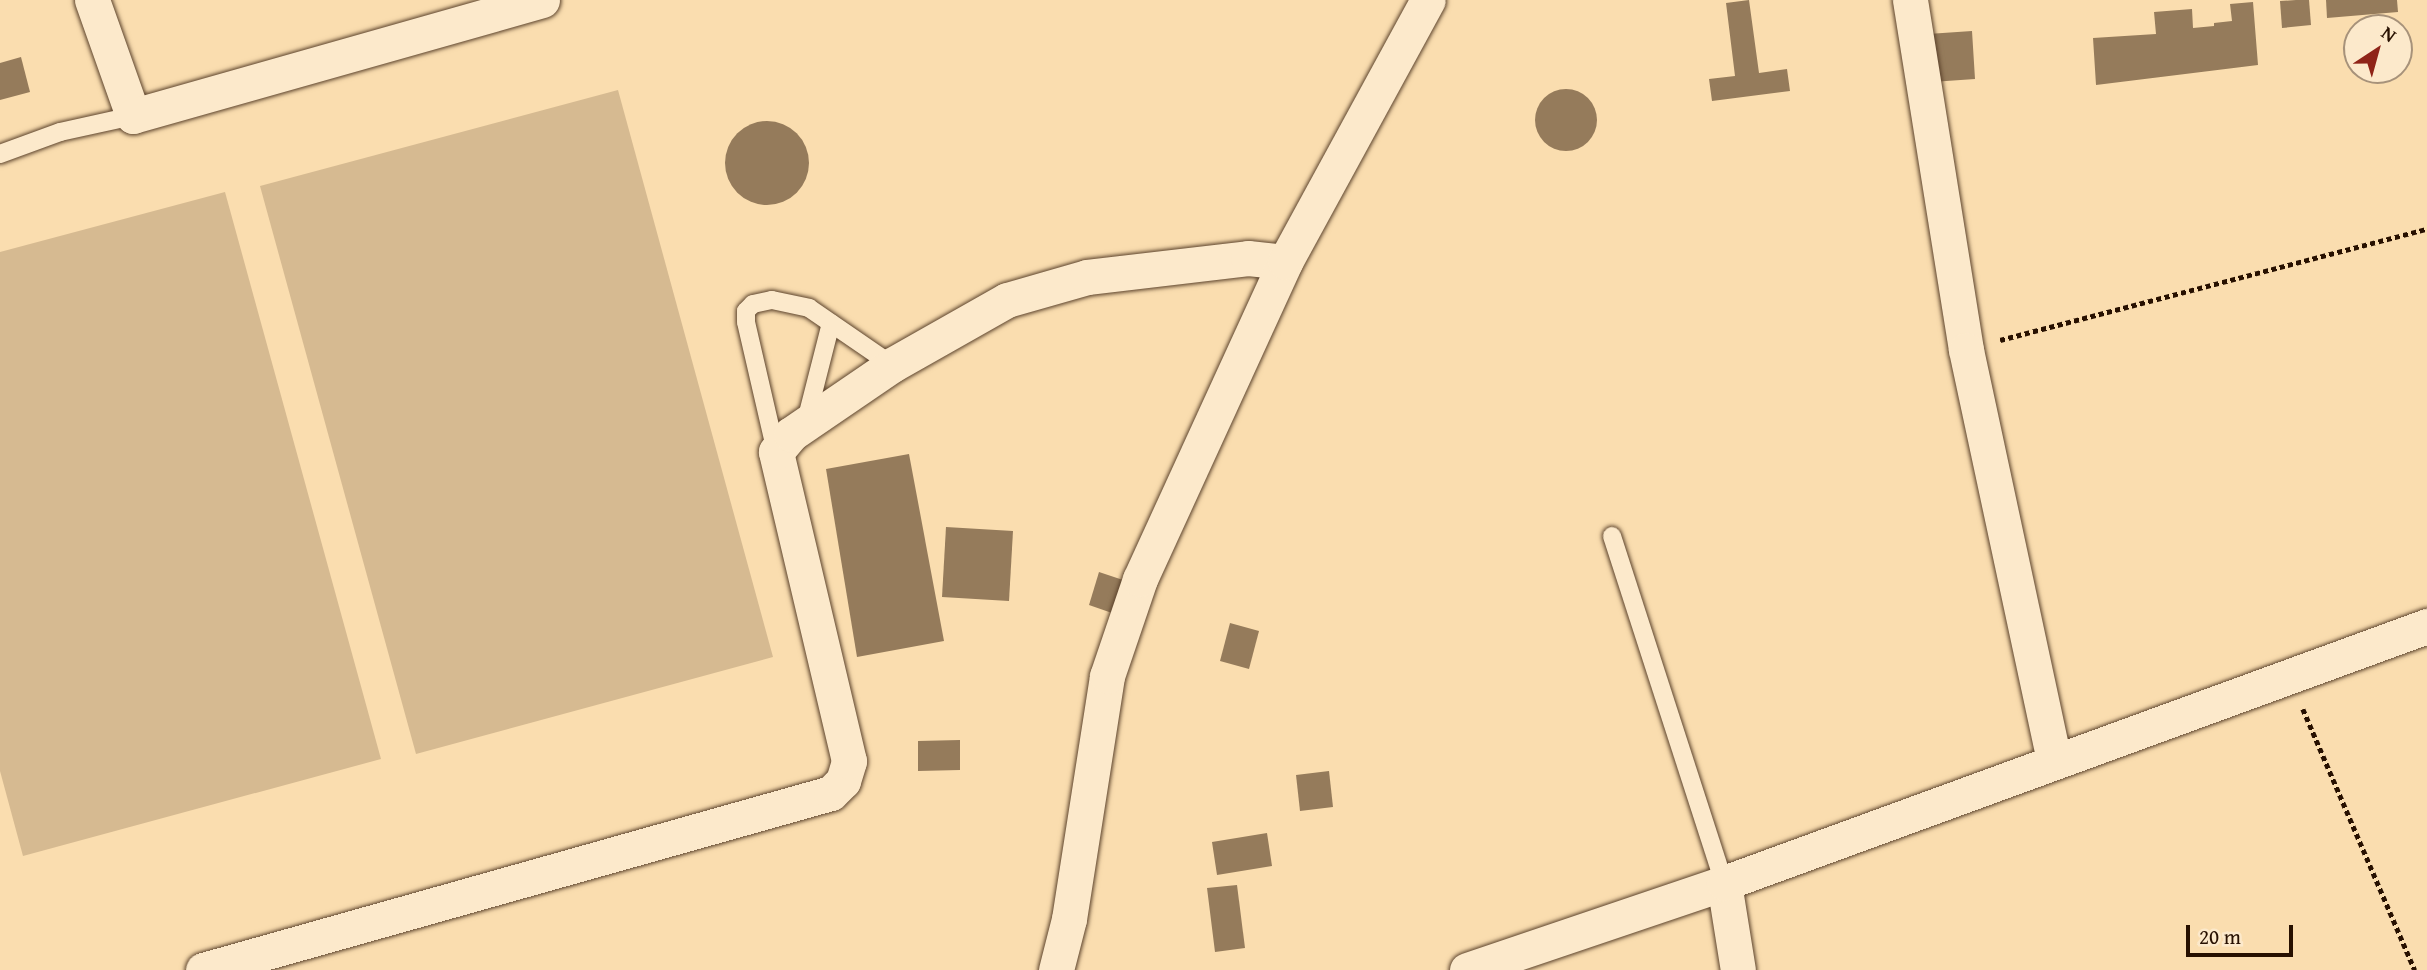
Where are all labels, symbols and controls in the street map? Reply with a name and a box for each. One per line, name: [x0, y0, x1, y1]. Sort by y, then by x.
north arrow: [2343, 14, 2413, 84]
text: N: [2376, 19, 2403, 49]
scale bar: [2189, 911, 2296, 955]
text: 20 m: [2199, 921, 2241, 952]

